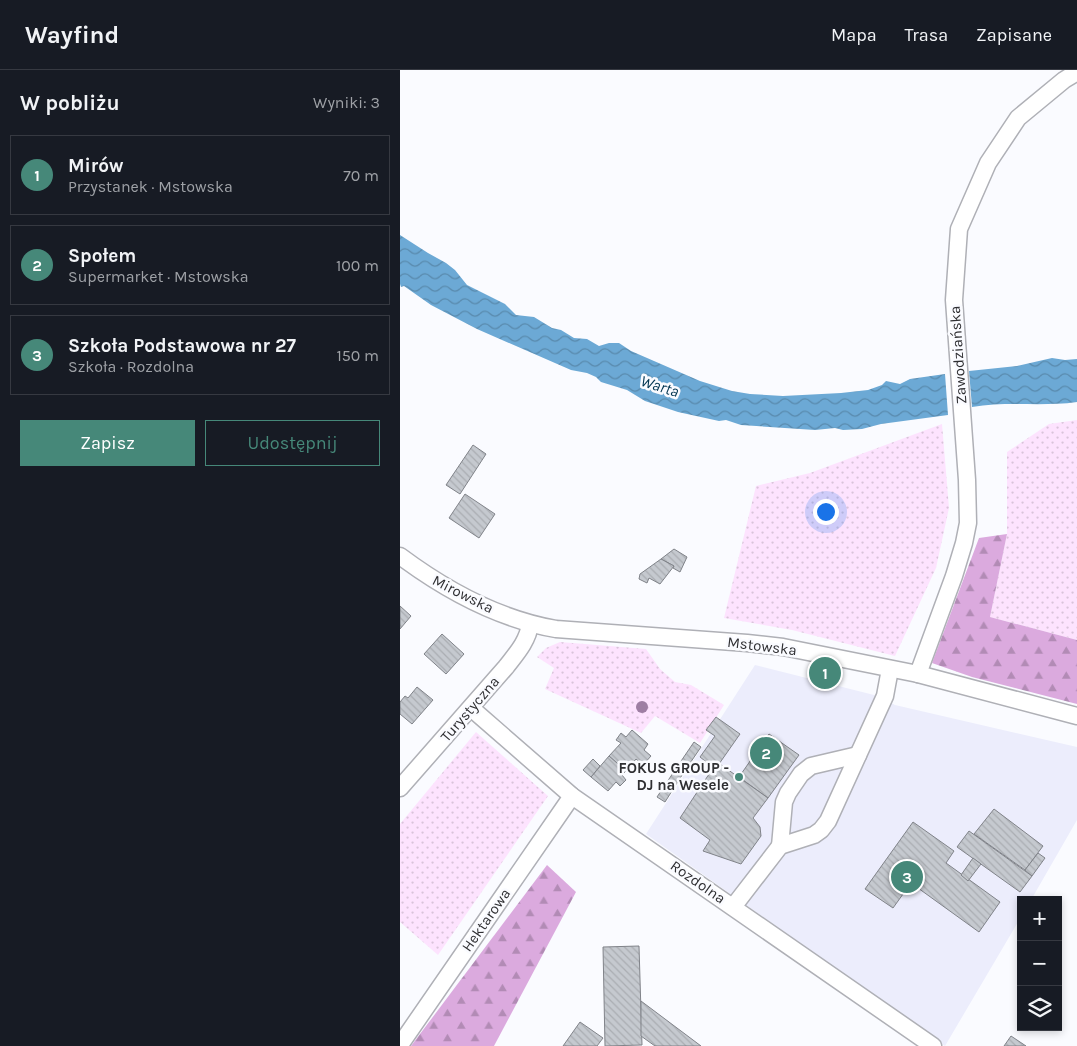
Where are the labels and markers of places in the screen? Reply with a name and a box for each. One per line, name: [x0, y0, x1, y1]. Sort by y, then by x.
pin: 1: [809, 654, 841, 692]
pin: 2: [750, 734, 782, 772]
place label: FOKUS GROUP - DJ na Wesele: [619, 759, 729, 794]
marker: FOKUS GROUP - DJ na Wesele: [733, 771, 745, 783]
pin: 3: [891, 858, 923, 896]

